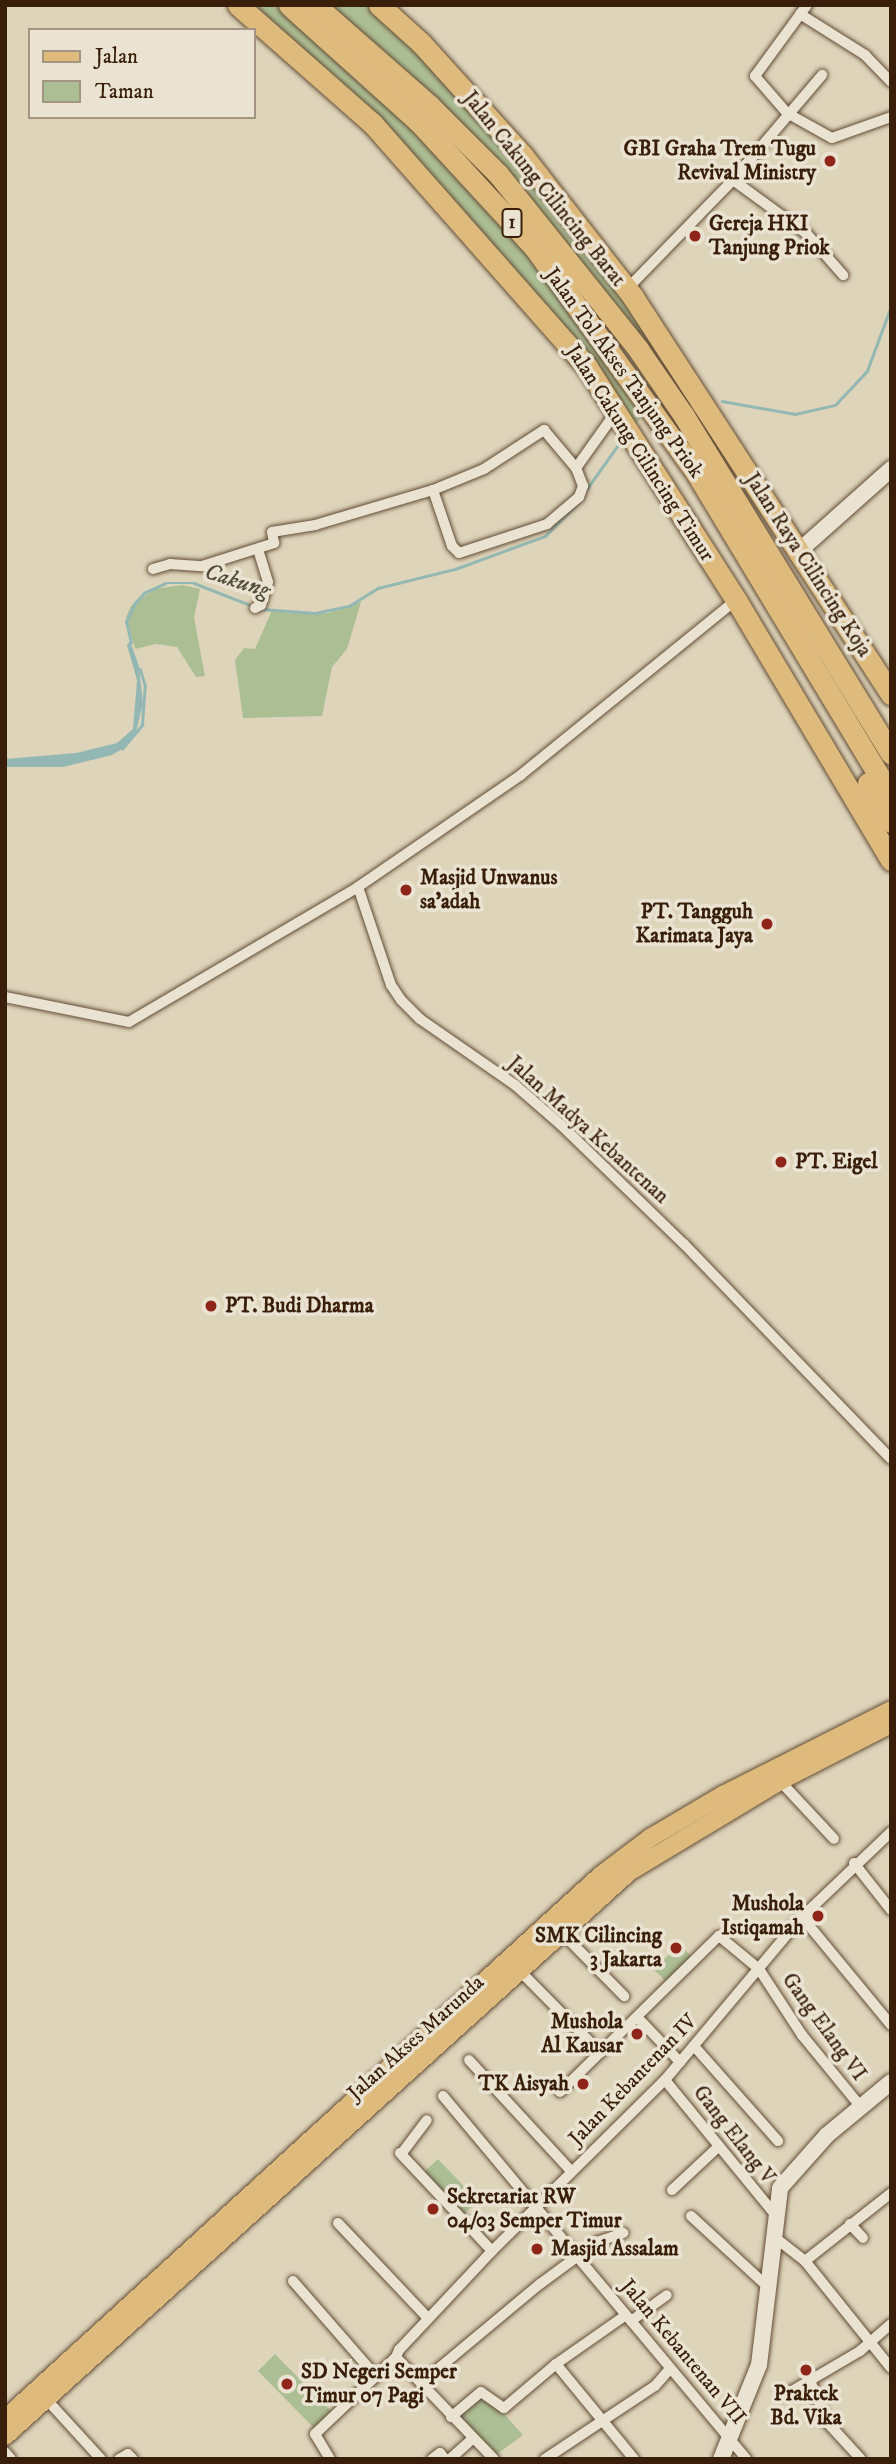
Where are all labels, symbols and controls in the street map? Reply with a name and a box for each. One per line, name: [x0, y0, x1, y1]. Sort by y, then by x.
legend: [28, 28, 256, 119]
text: Jalan: [95, 44, 138, 70]
text: Taman: [95, 79, 154, 105]
street label: Jalan Cakung Cilincing Barat: [457, 86, 631, 292]
place label: GBI Graha Trem Tugu Revival Ministry: [624, 136, 816, 186]
marker: GBI Graha Trem Tugu Revival Ministry: [822, 153, 838, 169]
road number: 1: [502, 208, 522, 238]
place label: Gereja HKI Tanjung Priok: [709, 211, 830, 261]
marker: Gereja HKI Tanjung Priok: [687, 228, 703, 244]
street label: Jalan Tol Akses Tanjung Priok: [539, 263, 709, 483]
street label: Jalan Cakung Cilincing Timur: [560, 340, 720, 566]
street label: Jalan Raya Cilincing Koja: [739, 468, 877, 662]
water label: Cakung: [201, 559, 273, 605]
place label: Masjid Unwanus sa'adah: [420, 865, 558, 915]
marker: Masjid Unwanus sa'adah: [398, 882, 414, 898]
place label: PT. Tangguh Karimata Jaya: [636, 899, 753, 949]
marker: PT. Tangguh Karimata Jaya: [759, 916, 775, 932]
street label: Jalan Madya Kebantenan: [502, 1051, 674, 1209]
place label: PT. Eigel: [795, 1149, 877, 1175]
marker: PT. Eigel: [773, 1154, 789, 1170]
place label: PT. Budi Dharma: [225, 1293, 374, 1319]
marker: PT. Budi Dharma: [203, 1298, 219, 1314]
place label: Mushola Istiqamah: [721, 1891, 804, 1941]
marker: Mushola Istiqamah: [810, 1908, 826, 1924]
place label: SMK Cilincing 3 Jakarta: [535, 1923, 662, 1973]
marker: SMK Cilincing 3 Jakarta: [668, 1940, 684, 1956]
street label: Gang Elang VI: [776, 1968, 872, 2086]
street label: Jalan Akses Marunda: [343, 1970, 489, 2106]
place label: Mushola Al Kausar: [541, 2009, 623, 2059]
street label: Jalan Kebantenan IV: [564, 2009, 702, 2151]
marker: Mushola Al Kausar: [629, 2026, 645, 2042]
place label: TK Aisyah: [478, 2071, 569, 2097]
marker: TK Aisyah: [575, 2076, 591, 2092]
street label: Gang Elang V: [688, 2081, 780, 2189]
place label: Sekretariat RW 04/03 Semper Timur: [447, 2184, 622, 2234]
marker: Sekretariat RW 04/03 Semper Timur: [425, 2201, 441, 2217]
place label: Masjid Assalam: [551, 2236, 679, 2262]
marker: Masjid Assalam: [529, 2241, 545, 2257]
street label: Jalan Kebantenan VII: [615, 2274, 751, 2430]
place label: SD Negeri Semper Timur 07 Pagi: [301, 2359, 457, 2409]
marker: Praktek Bd. Vika: [798, 2362, 814, 2378]
marker: SD Negeri Semper Timur 07 Pagi: [279, 2376, 295, 2392]
place label: Praktek Bd. Vika: [770, 2381, 842, 2431]

